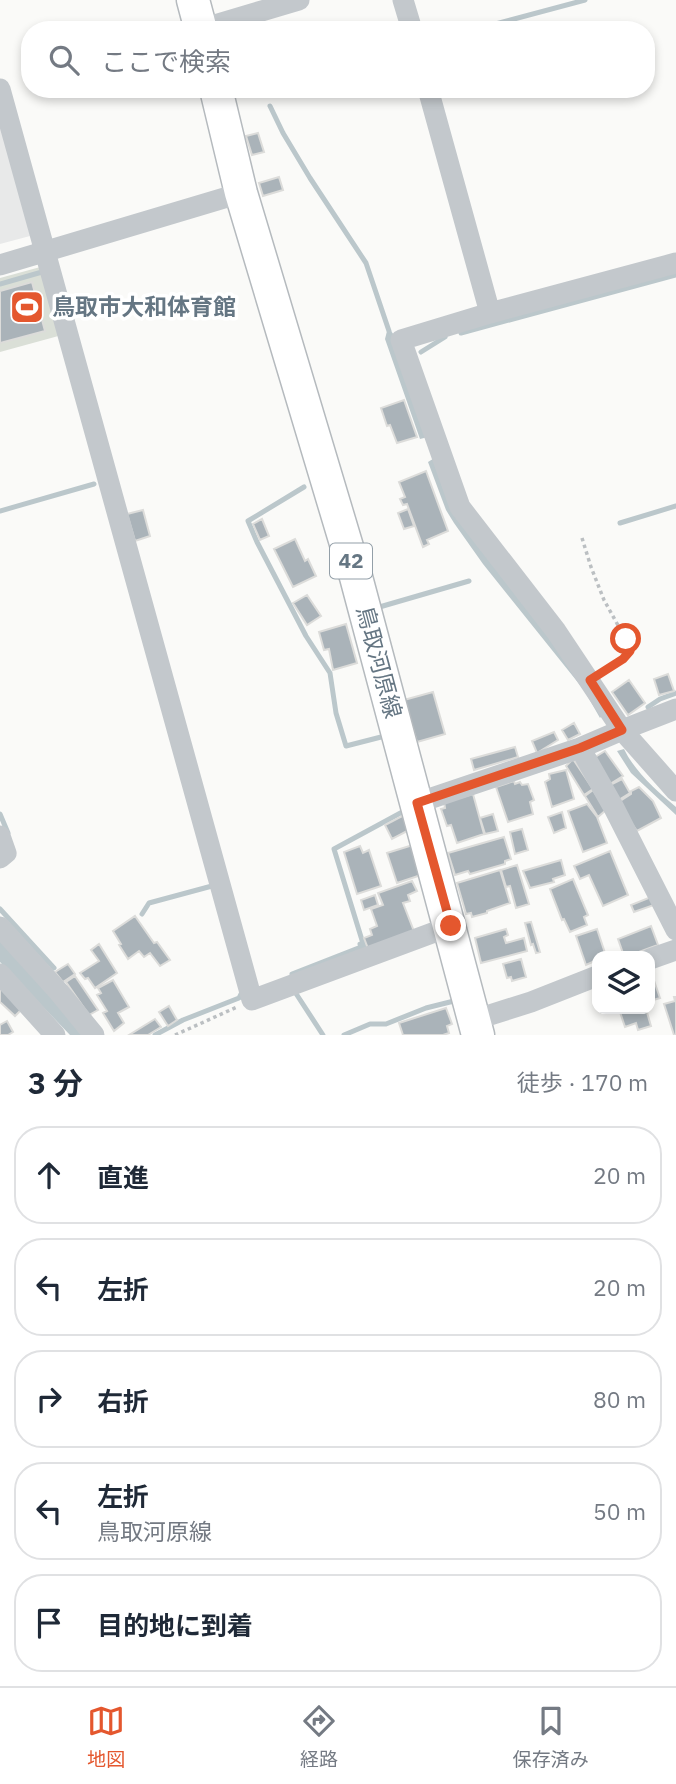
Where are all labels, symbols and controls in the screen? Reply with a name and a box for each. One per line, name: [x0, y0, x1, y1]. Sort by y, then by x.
search box: [21, 21, 655, 98]
icon: search: [45, 41, 83, 79]
text: ここで検索: [101, 44, 231, 78]
sports icon: 鳥取市大和体育館: [8, 288, 46, 326]
place label: 鳥取市大和体育館: [52, 291, 236, 321]
road number: 42: [330, 544, 372, 578]
street label: 鳥取河原線: [351, 602, 409, 721]
route start: [610, 623, 641, 654]
route end: [435, 910, 466, 941]
map controls: [592, 951, 655, 1014]
button: layers: [592, 951, 655, 1014]
text: 3 分: [28, 1063, 83, 1102]
text: 徒歩 · 170 m: [517, 1067, 648, 1097]
icon: ahead: [30, 1156, 68, 1194]
text: 直進: [97, 1160, 149, 1194]
text: 20 m: [593, 1160, 646, 1190]
icon: left: [30, 1268, 68, 1306]
text: 左折: [97, 1272, 149, 1306]
text: 20 m: [593, 1272, 646, 1302]
icon: right: [30, 1380, 68, 1418]
text: 右折: [97, 1384, 149, 1418]
text: 80 m: [593, 1384, 646, 1414]
text: 左折: [97, 1479, 149, 1513]
icon: left: [30, 1492, 68, 1530]
text: 50 m: [593, 1496, 646, 1526]
text: 鳥取河原線: [97, 1516, 212, 1546]
icon: arrive: [30, 1604, 68, 1642]
text: 目的地に到着: [97, 1608, 253, 1642]
tab: 地図: [87, 1702, 125, 1771]
tab: 経路: [300, 1702, 338, 1771]
tab: 保存済み: [513, 1702, 589, 1771]

